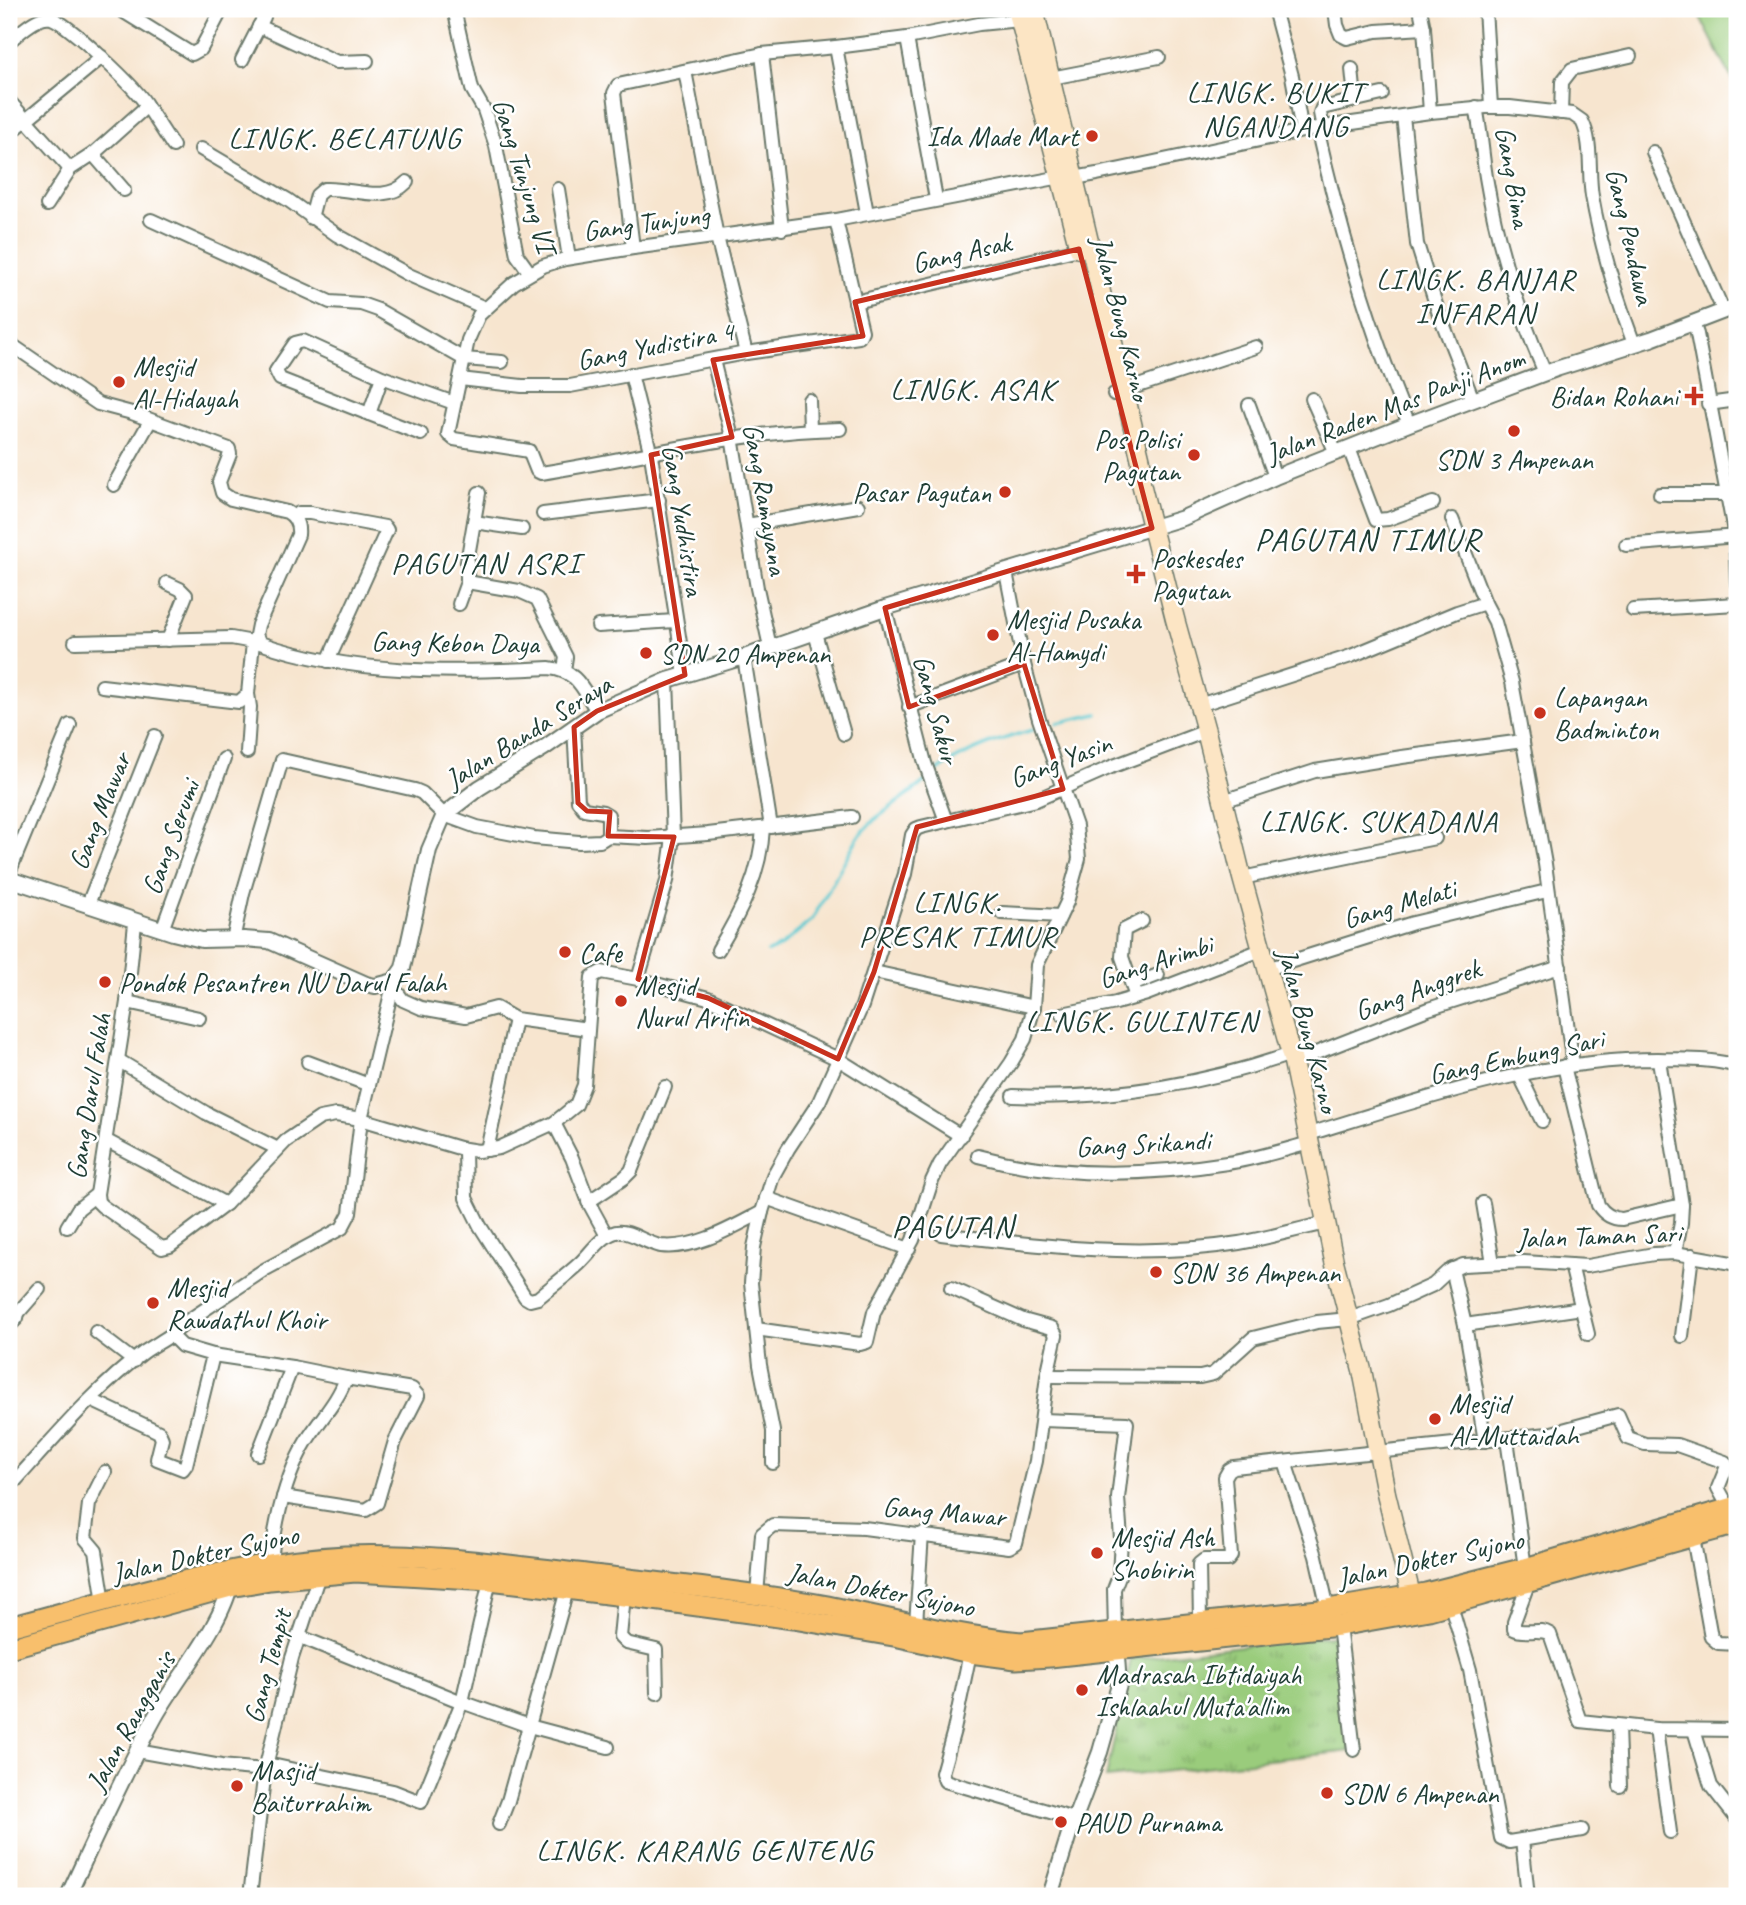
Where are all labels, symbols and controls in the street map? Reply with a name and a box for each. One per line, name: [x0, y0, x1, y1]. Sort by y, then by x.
district label: LINGK. BUKIT NGANDANG: [1186, 73, 1370, 145]
street label: Gang Tunjung VI: [485, 94, 566, 262]
district label: LINGK. BELATUNG: [228, 119, 463, 157]
place label: Ida Made Mart: [927, 119, 1081, 154]
street label: Gang Bima: [1487, 124, 1540, 233]
marker: Ida Made Mart: [1084, 128, 1100, 144]
street label: Gang Pendawa: [1598, 165, 1664, 309]
street label: Gang Tunjung: [581, 196, 713, 249]
street label: Gang Asak: [908, 224, 1017, 281]
street label: Jalan Bung Karno: [1084, 230, 1160, 407]
district label: LINGK. BANJAR INFARAN: [1376, 260, 1578, 332]
street label: Gang Yudistira 4: [574, 313, 739, 378]
street label: Jalan Raden Mas Panji Anom: [1259, 339, 1531, 472]
place label: Mesjid Al-Hidayah: [133, 349, 238, 416]
district label: LINGK. ASAK: [890, 370, 1060, 408]
marker: Mesjid Al-Hidayah: [111, 374, 127, 390]
place label: Bidan Rohani: [1550, 379, 1682, 414]
marker: Bidan Rohani: [1684, 386, 1704, 406]
street label: Gang Ramayana: [735, 421, 796, 579]
place label: Pos Polisi Pagutan: [1094, 422, 1184, 489]
marker: SDN 3 Ampenan: [1506, 423, 1522, 439]
street label: Gang Yudhistira: [654, 442, 713, 600]
place label: SDN 3 Ampenan: [1435, 442, 1594, 477]
marker: Pos Polisi Pagutan: [1186, 447, 1202, 463]
place label: Pasar Pagutan: [853, 475, 991, 510]
marker: Pasar Pagutan: [997, 484, 1013, 500]
district label: PAGUTAN TIMUR: [1255, 519, 1483, 560]
place label: Poskesdes Pagutan: [1152, 541, 1245, 608]
district label: PAGUTAN ASRI: [391, 544, 586, 582]
marker: Poskesdes Pagutan: [1126, 564, 1146, 584]
place label: Mesjid Pusaka Al-Hamydi: [1007, 602, 1142, 669]
street label: Gang Kebon Daya: [371, 624, 541, 661]
marker: Mesjid Pusaka Al-Hamydi: [985, 627, 1001, 643]
place label: SDN 20 Ampenan: [660, 636, 832, 671]
marker: SDN 20 Ampenan: [638, 645, 654, 661]
street label: Gang Sakur: [905, 651, 968, 770]
street label: Jalan Banda Seraya: [437, 665, 620, 798]
place label: Lapangan Badminton: [1554, 680, 1659, 747]
marker: Lapangan Badminton: [1532, 705, 1548, 721]
street label: Gang Yasin: [1004, 725, 1117, 796]
street label: Gang Mawar: [60, 745, 140, 875]
street label: Gang Serumi: [134, 772, 209, 899]
district label: LINGK. SUKADANA: [1259, 802, 1499, 840]
street label: Gang Melati: [1339, 870, 1463, 936]
district label: LINGK. PRESAK TIMUR: [859, 883, 1059, 955]
street label: Gang Arimbi: [1094, 925, 1220, 996]
place label: Cafe: [579, 935, 624, 970]
street label: Jalan Bung Karno: [1269, 942, 1348, 1119]
marker: Cafe: [557, 944, 573, 960]
street label: Gang Anggrek: [1350, 950, 1487, 1028]
place label: Pondok Pesantren NU Darul Falah: [119, 965, 449, 1000]
place label: Mesjid Nurul Arifin: [635, 968, 750, 1035]
marker: Pondok Pesantren NU Darul Falah: [97, 974, 113, 990]
marker: Mesjid Nurul Arifin: [613, 993, 629, 1009]
district label: LINGK. GULINTEN: [1025, 1002, 1262, 1040]
street label: Gang Darul Falah: [58, 1010, 119, 1181]
street label: Gang Embung Sari: [1426, 1020, 1610, 1092]
street label: Gang Srikandi: [1075, 1122, 1215, 1164]
district label: PAGUTAN: [892, 1206, 1017, 1247]
street label: Jalan Taman Sari: [1514, 1215, 1685, 1256]
place label: SDN 36 Ampenan: [1170, 1255, 1342, 1290]
marker: SDN 36 Ampenan: [1148, 1264, 1164, 1280]
place label: Mesjid Rawdathul Khoir: [167, 1270, 329, 1337]
marker: Mesjid Rawdathul Khoir: [145, 1295, 161, 1311]
place label: Mesjid Al-Muttaidah: [1449, 1386, 1580, 1453]
marker: Mesjid Al-Muttaidah: [1427, 1411, 1443, 1427]
street label: Gang Mawar: [881, 1489, 1009, 1535]
street label: Jalan Dokter Sujono: [107, 1516, 303, 1591]
place label: Mesjid Ash Shobirin: [1111, 1520, 1216, 1587]
street label: Jalan Dokter Sujono: [1332, 1521, 1528, 1596]
marker: Mesjid Ash Shobirin: [1089, 1545, 1105, 1561]
street label: Jalan Dokter Sujono: [783, 1554, 979, 1625]
street label: Gang Tempit: [236, 1603, 300, 1727]
street label: Jalan Rangganis: [77, 1644, 184, 1799]
place label: Madrasah Ibtidaiyah Ishlaahul Muta'allim: [1096, 1657, 1302, 1724]
marker: Madrasah Ibtidaiyah Ishlaahul Muta'allim: [1074, 1682, 1090, 1698]
place label: Masjid Baiturrahim: [251, 1753, 372, 1820]
place label: SDN 6 Ampenan: [1341, 1776, 1500, 1811]
marker: Masjid Baiturrahim: [229, 1778, 245, 1794]
marker: SDN 6 Ampenan: [1319, 1785, 1335, 1801]
place label: PAUD Purnama: [1075, 1805, 1223, 1840]
marker: PAUD Purnama: [1053, 1814, 1069, 1830]
district label: LINGK. KARANG GENTENG: [536, 1831, 875, 1869]

